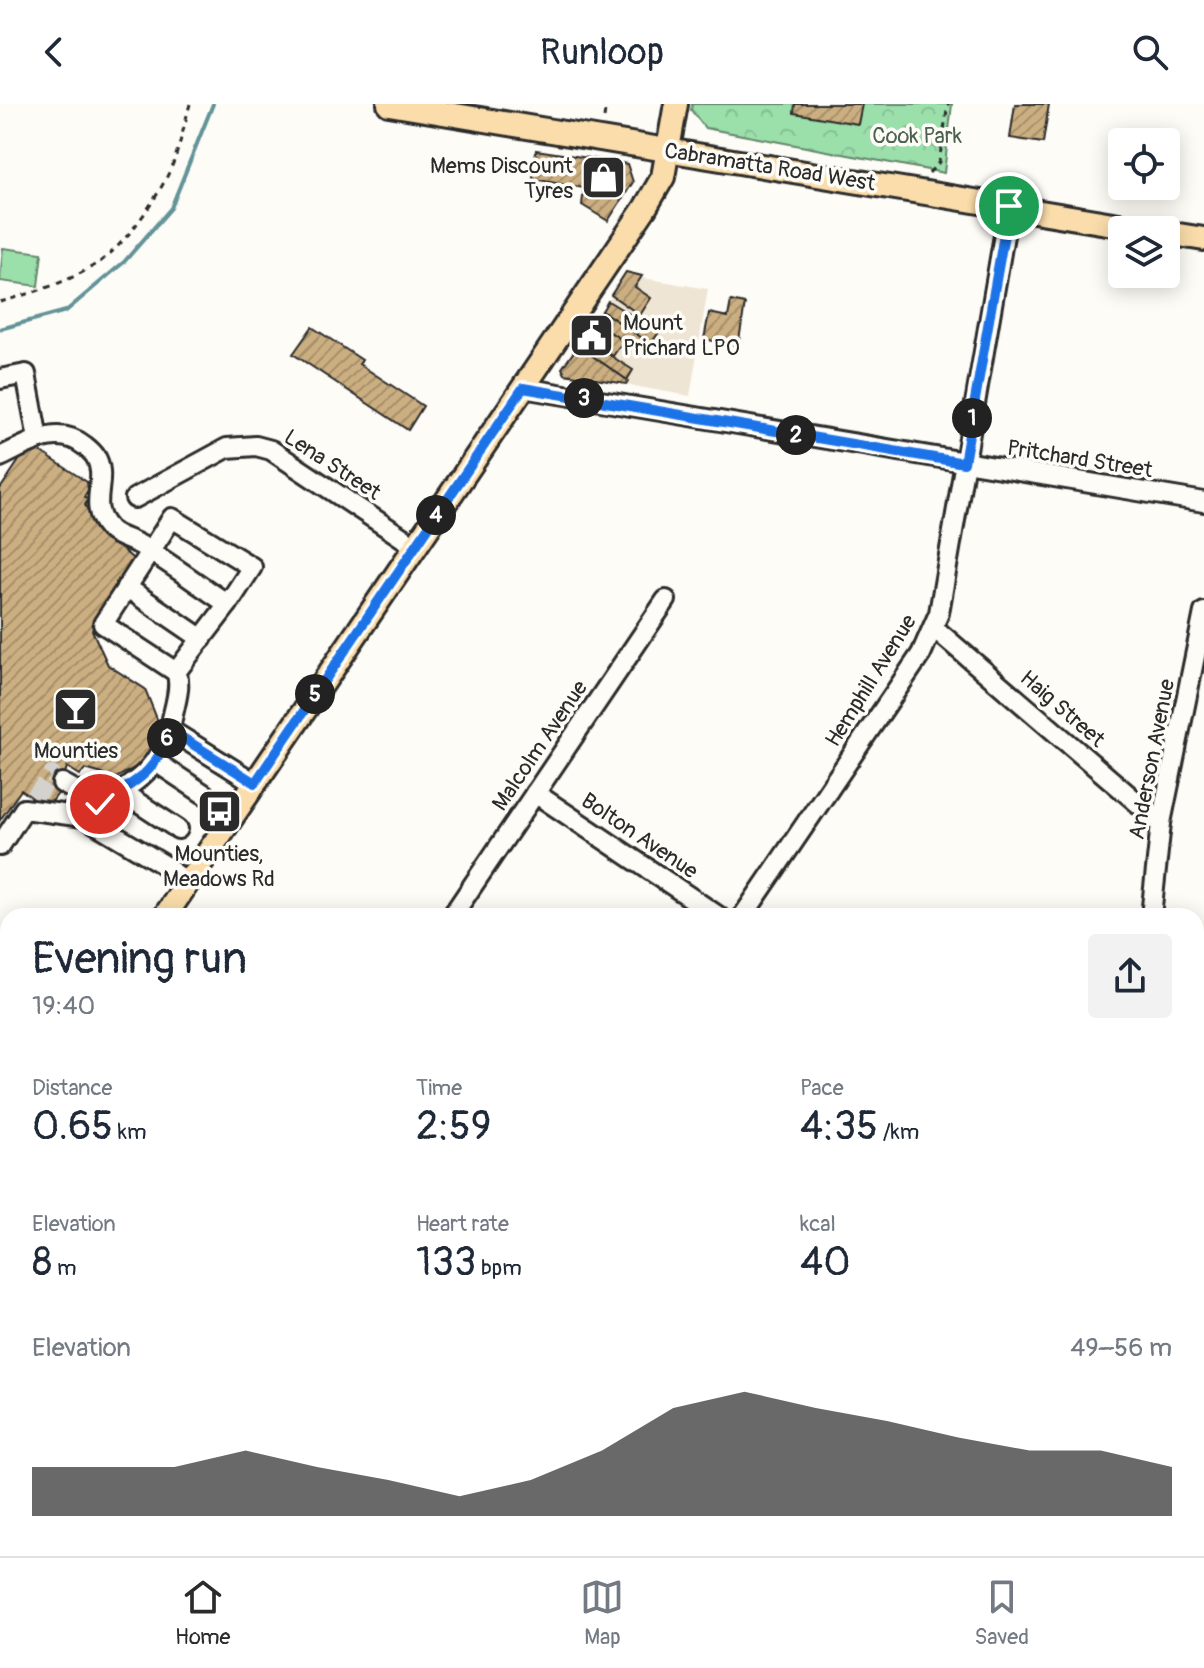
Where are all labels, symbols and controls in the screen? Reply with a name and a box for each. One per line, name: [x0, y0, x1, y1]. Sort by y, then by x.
icon: back: [32, 30, 76, 74]
text: Runloop: [540, 30, 664, 75]
icon: search: [1128, 30, 1172, 74]
park label: Cook Park: [872, 122, 962, 150]
map controls: [1108, 128, 1180, 288]
button: locate: [1108, 128, 1180, 200]
street label: Cabramatta Road West: [662, 136, 877, 198]
place label: Mems Discount Tyres: [430, 152, 573, 205]
shop icon: Mems Discount Tyres: [580, 154, 628, 202]
pin: [975, 172, 1043, 240]
icon: arrive: [987, 184, 1031, 228]
button: layers: [1108, 216, 1180, 288]
place label: Mount Prichard LPO: [623, 309, 740, 362]
public building icon: Mount Prichard LPO: [568, 311, 616, 359]
pin: 3: [564, 378, 604, 418]
text: 3: [578, 384, 590, 412]
pin: 1: [952, 398, 992, 438]
text: 1: [968, 404, 976, 432]
pin: 2: [776, 415, 816, 455]
text: 2: [790, 421, 802, 449]
street label: Lena Street: [279, 423, 386, 507]
street label: Pritchard Street: [1005, 434, 1155, 484]
pin: 4: [416, 495, 456, 535]
text: 4: [430, 501, 442, 529]
street label: Hemphill Avenue: [819, 609, 923, 752]
street label: Haig Street: [1014, 664, 1111, 753]
pin: 5: [295, 674, 335, 714]
street label: Malcolm Avenue: [486, 675, 594, 816]
street label: Anderson Avenue: [1123, 677, 1181, 842]
text: 5: [309, 680, 321, 708]
bar icon: Mounties: [52, 685, 100, 733]
pin: 6: [147, 718, 187, 758]
text: 6: [161, 724, 173, 752]
place label: Mounties: [34, 737, 118, 765]
pin: [66, 770, 134, 838]
icon: check: [78, 782, 122, 826]
street label: Bolton Avenue: [576, 787, 703, 885]
bus stop icon: Mounties, Meadows Rd: [195, 788, 243, 836]
place label: Mounties, Meadows Rd: [163, 840, 275, 893]
text: Evening run: [32, 932, 247, 987]
button: share: [1088, 934, 1172, 1018]
text: 19:40: [32, 990, 95, 1022]
text: Distance: [32, 1074, 112, 1102]
text: Time: [416, 1074, 462, 1102]
text: Pace: [800, 1074, 844, 1102]
text: 0.65: [32, 1102, 113, 1151]
text: 2:59: [416, 1102, 491, 1151]
text: 4:35: [800, 1102, 878, 1151]
text: km: [113, 1118, 147, 1146]
text: /km: [878, 1118, 919, 1146]
text: Elevation: [32, 1210, 116, 1238]
text: Heart rate: [416, 1210, 509, 1238]
text: kcal: [800, 1210, 836, 1238]
text: 8: [32, 1238, 52, 1287]
text: 133: [416, 1238, 476, 1287]
text: 40: [800, 1238, 851, 1287]
text: m: [52, 1254, 76, 1282]
text: bpm: [476, 1254, 522, 1282]
text: Elevation: [32, 1332, 131, 1364]
text: 49–56 m: [1070, 1332, 1172, 1364]
tab: Home: [175, 1575, 230, 1651]
tab: Map: [580, 1575, 624, 1651]
tab: Saved: [974, 1575, 1029, 1651]

